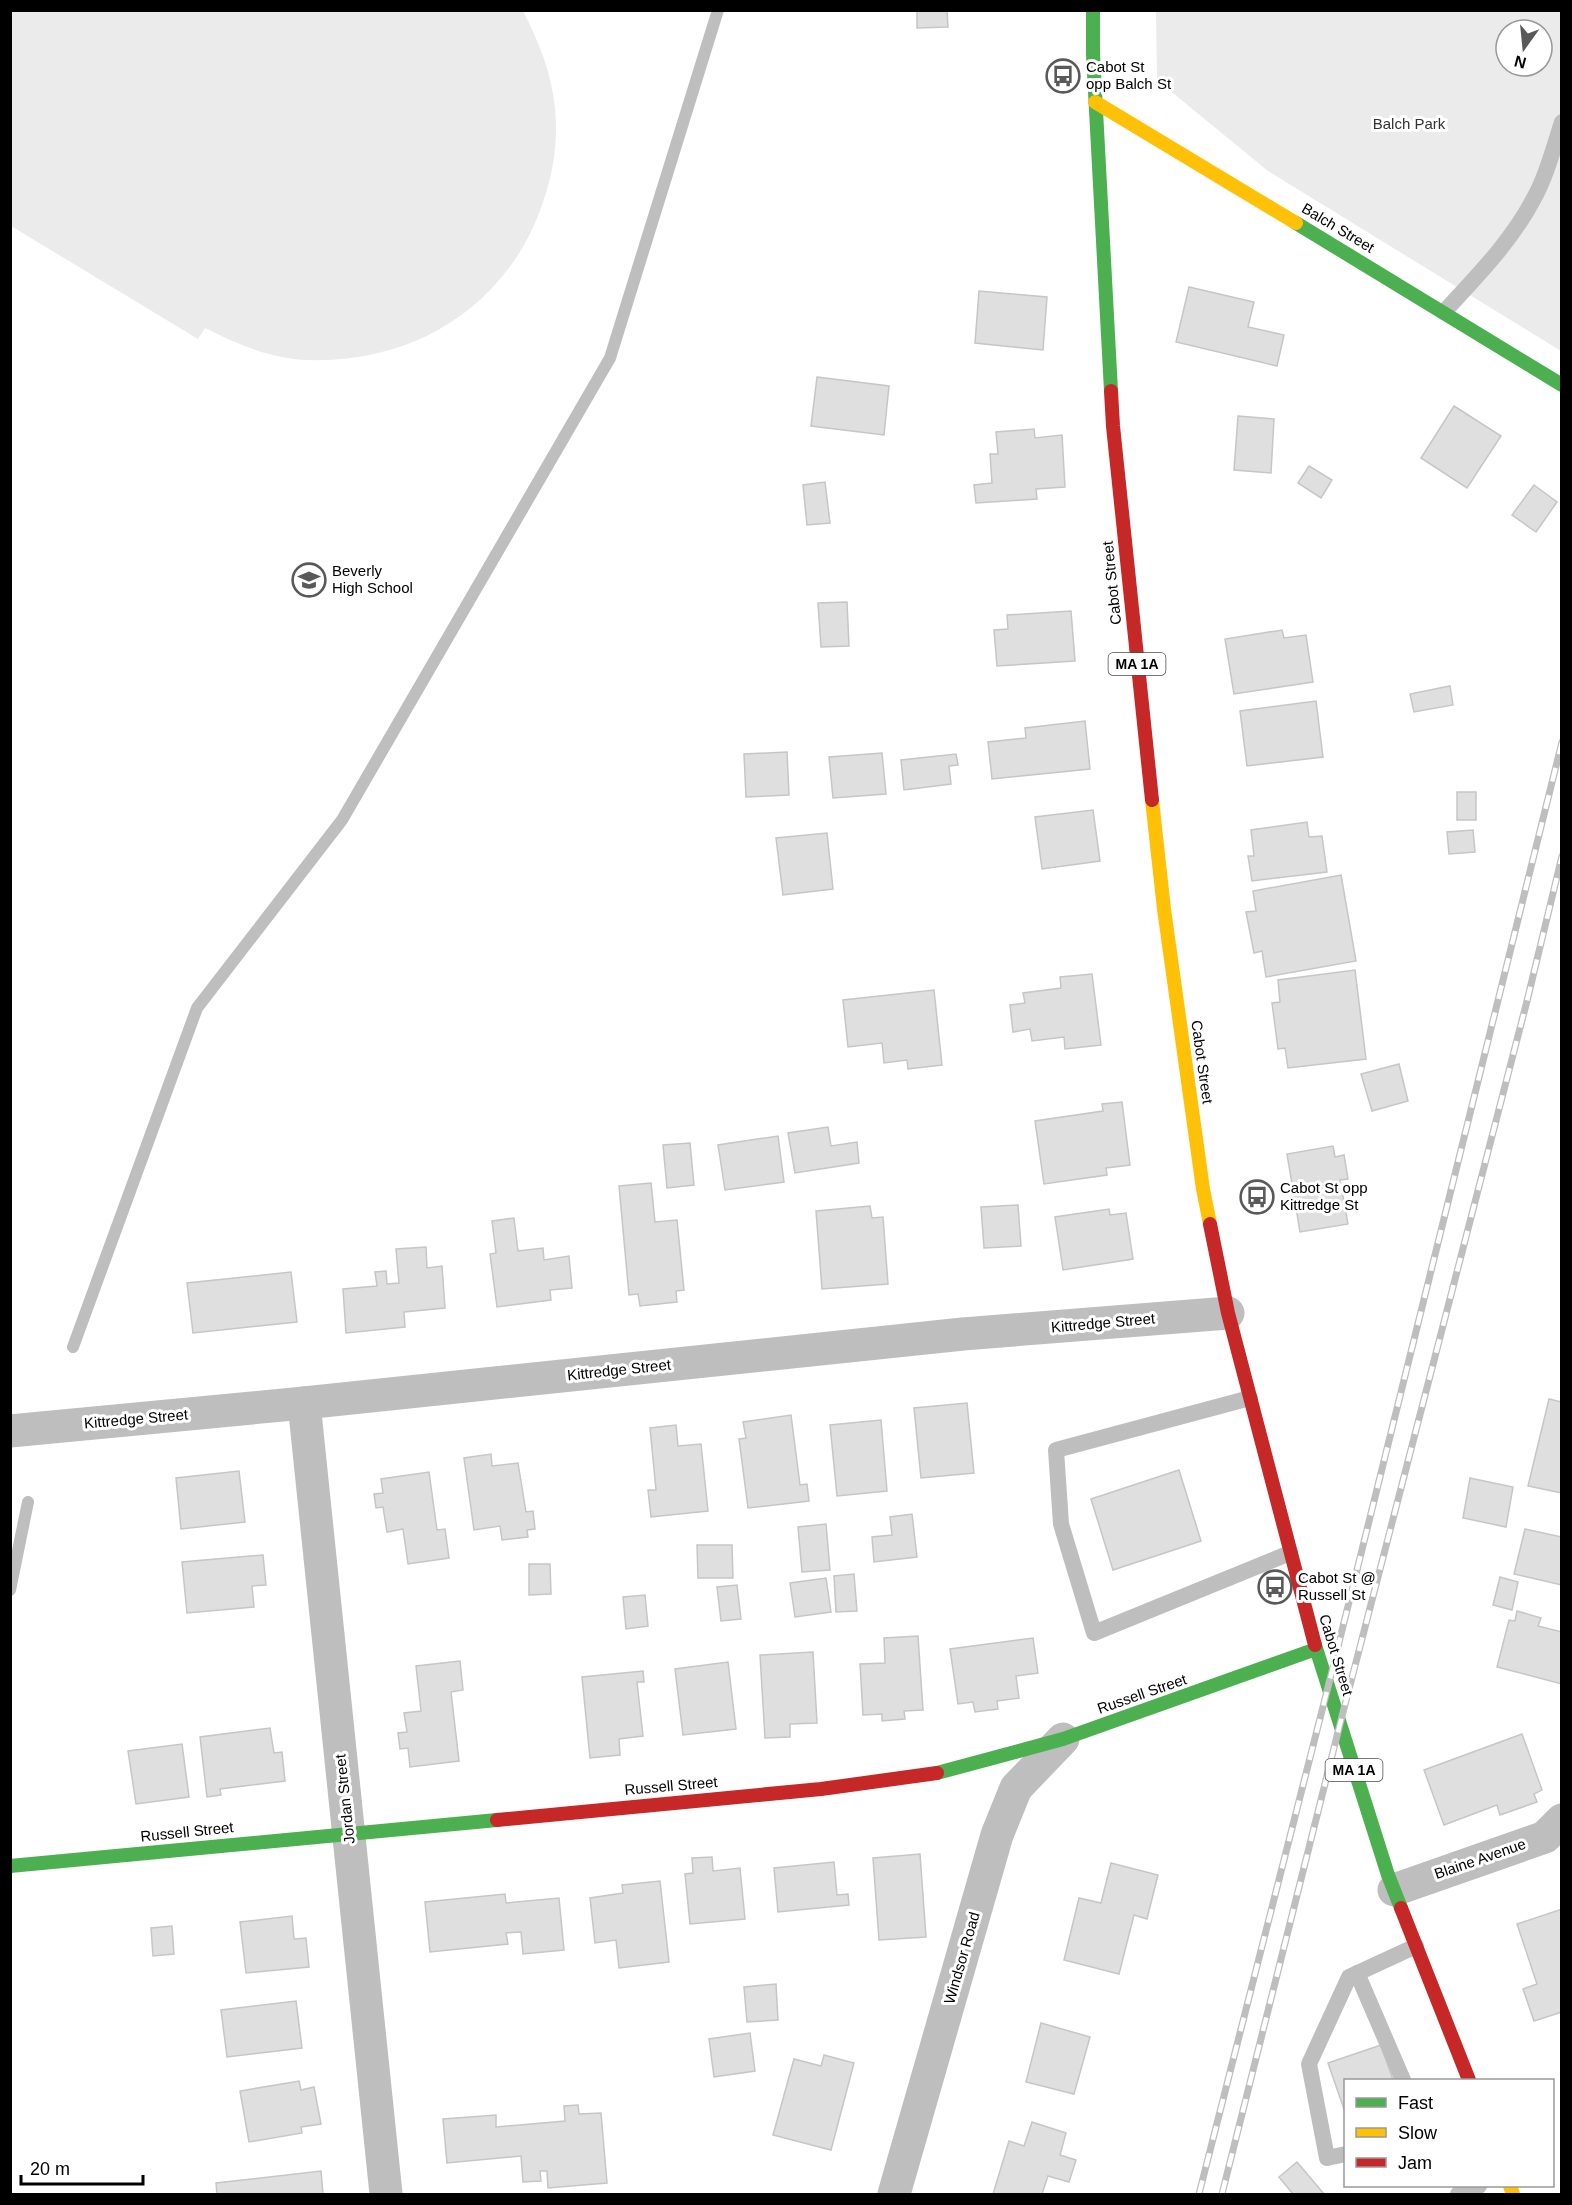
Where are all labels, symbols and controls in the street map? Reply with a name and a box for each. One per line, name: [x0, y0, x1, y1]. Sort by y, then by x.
north arrow: [1494, 18, 1554, 78]
text: N: [1512, 52, 1528, 72]
bus stop icon: Cabot St opp Balch St: [1045, 58, 1081, 94]
place label: Cabot St opp Balch St: [1086, 58, 1172, 92]
park label: Balch Park: [1373, 115, 1446, 132]
street label: Balch Street: [1299, 199, 1378, 256]
street label: Cabot Street: [1099, 539, 1124, 626]
school or university icon: Beverly High School: [291, 562, 327, 598]
place label: Beverly High School: [332, 562, 413, 596]
road number: MA 1A: [1108, 653, 1166, 675]
street label: Cabot Street: [1188, 1019, 1217, 1106]
bus stop icon: Cabot St opp Kittredge St: [1239, 1179, 1275, 1215]
place label: Cabot St opp Kittredge St: [1280, 1179, 1368, 1213]
street label: Kittredge Street: [1050, 1309, 1156, 1336]
street label: Kittredge Street: [566, 1356, 672, 1383]
street label: Kittredge Street: [83, 1405, 189, 1432]
bus stop icon: Cabot St @ Russell St: [1257, 1569, 1293, 1605]
place label: Cabot St @ Russell St: [1298, 1569, 1376, 1603]
street label: Cabot Street: [1316, 1612, 1357, 1698]
street label: Russell Street: [1095, 1670, 1190, 1717]
street label: Jordan Street: [331, 1753, 358, 1845]
road number: MA 1A: [1326, 1759, 1382, 1781]
street label: Russell Street: [624, 1773, 719, 1798]
street label: Russell Street: [140, 1818, 235, 1845]
street label: Blaine Avenue: [1432, 1835, 1528, 1882]
street label: Windsor Road: [940, 1910, 983, 2006]
legend: [1344, 2079, 1554, 2187]
text: Fast: [1398, 2093, 1433, 2113]
text: Slow: [1398, 2123, 1438, 2143]
scale bar: [21, 2148, 142, 2186]
text: Jam: [1398, 2153, 1432, 2173]
text: 20 m: [30, 2159, 70, 2179]

